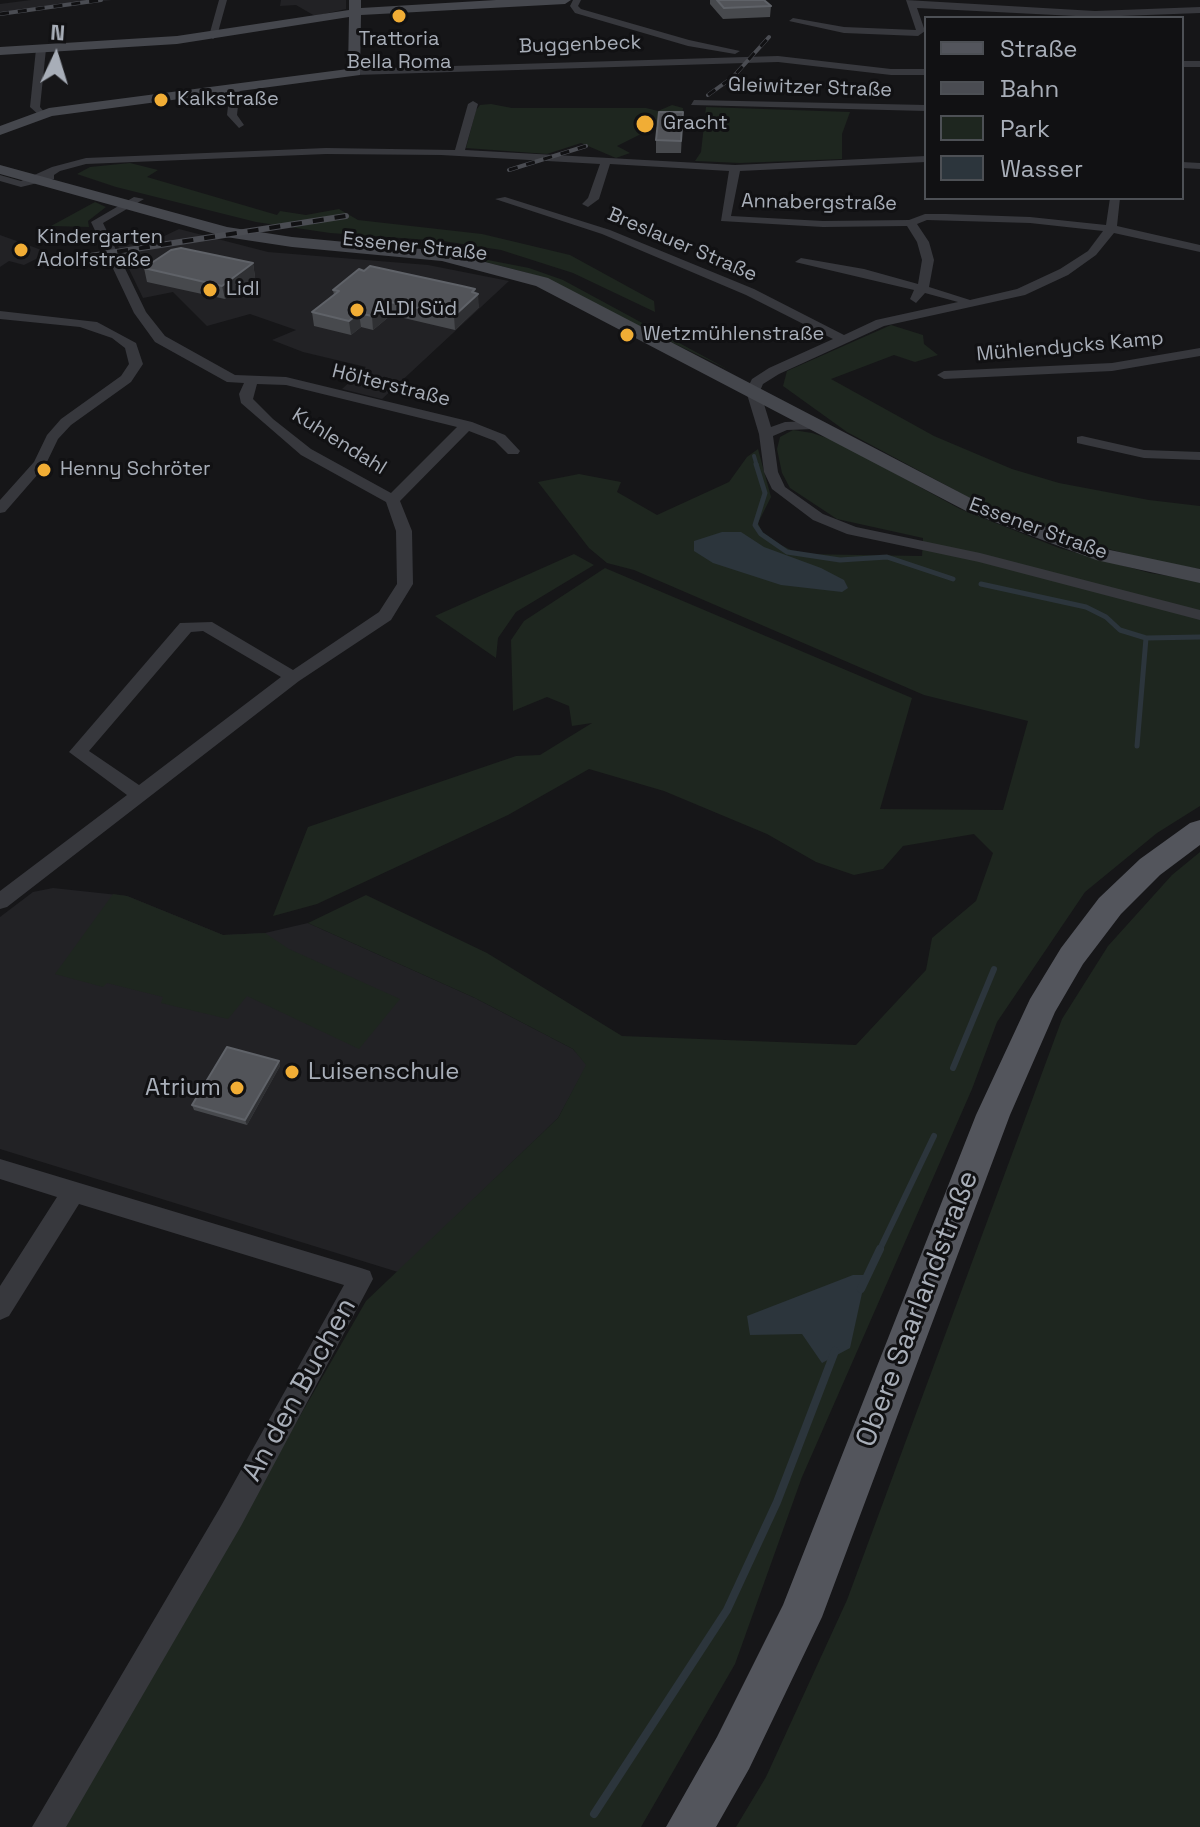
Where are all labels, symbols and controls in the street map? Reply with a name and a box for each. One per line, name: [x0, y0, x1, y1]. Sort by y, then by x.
marker: Trattoria Bella Roma: [390, 7, 408, 25]
north arrow: [16, 16, 96, 96]
legend: [924, 16, 1184, 200]
text: N: [49, 18, 66, 47]
place label: Trattoria Bella Roma: [346, 28, 452, 75]
street label: Buggenbeck: [518, 31, 642, 59]
text: Straße: [1000, 33, 1077, 64]
street label: Gleiwitzer Straße: [728, 73, 892, 103]
text: Bahn: [1000, 73, 1059, 104]
place label: Kalkstraße: [177, 88, 279, 112]
marker: Kalkstraße: [152, 91, 170, 109]
place label: Gracht: [663, 112, 728, 136]
marker: Gracht: [634, 113, 656, 135]
text: Park: [1000, 113, 1050, 144]
text: Wasser: [1000, 153, 1083, 184]
street label: Annabergstraße: [741, 190, 897, 216]
street label: Breslauer Straße: [604, 203, 760, 287]
place label: Kindergarten Adolfstraße: [37, 226, 163, 273]
street label: Essener Straße: [341, 227, 489, 267]
marker: Kindergarten Adolfstraße: [12, 241, 30, 259]
place label: Lidl: [226, 278, 260, 302]
marker: Lidl: [201, 281, 219, 299]
place label: ALDI Süd: [373, 298, 457, 322]
marker: ALDI Süd: [348, 301, 366, 319]
place label: Wetzmühlenstraße: [643, 323, 824, 347]
marker: Wetzmühlenstraße: [618, 326, 636, 344]
street label: Mühlendycks Kamp: [975, 327, 1165, 367]
street label: Hölterstraße: [329, 360, 453, 412]
street label: Kuhlendahl: [287, 403, 391, 481]
place label: Henny Schröter: [60, 458, 211, 482]
marker: Henny Schröter: [35, 461, 53, 479]
street label: Essener Straße: [966, 493, 1110, 565]
place label: Luisenschule: [308, 1058, 459, 1086]
marker: Luisenschule: [283, 1063, 301, 1081]
place label: Atrium: [145, 1074, 221, 1102]
marker: Atrium: [228, 1079, 246, 1097]
street label: Obere Saarlandstraße: [850, 1166, 986, 1452]
street label: An den Buchen: [236, 1293, 364, 1487]

